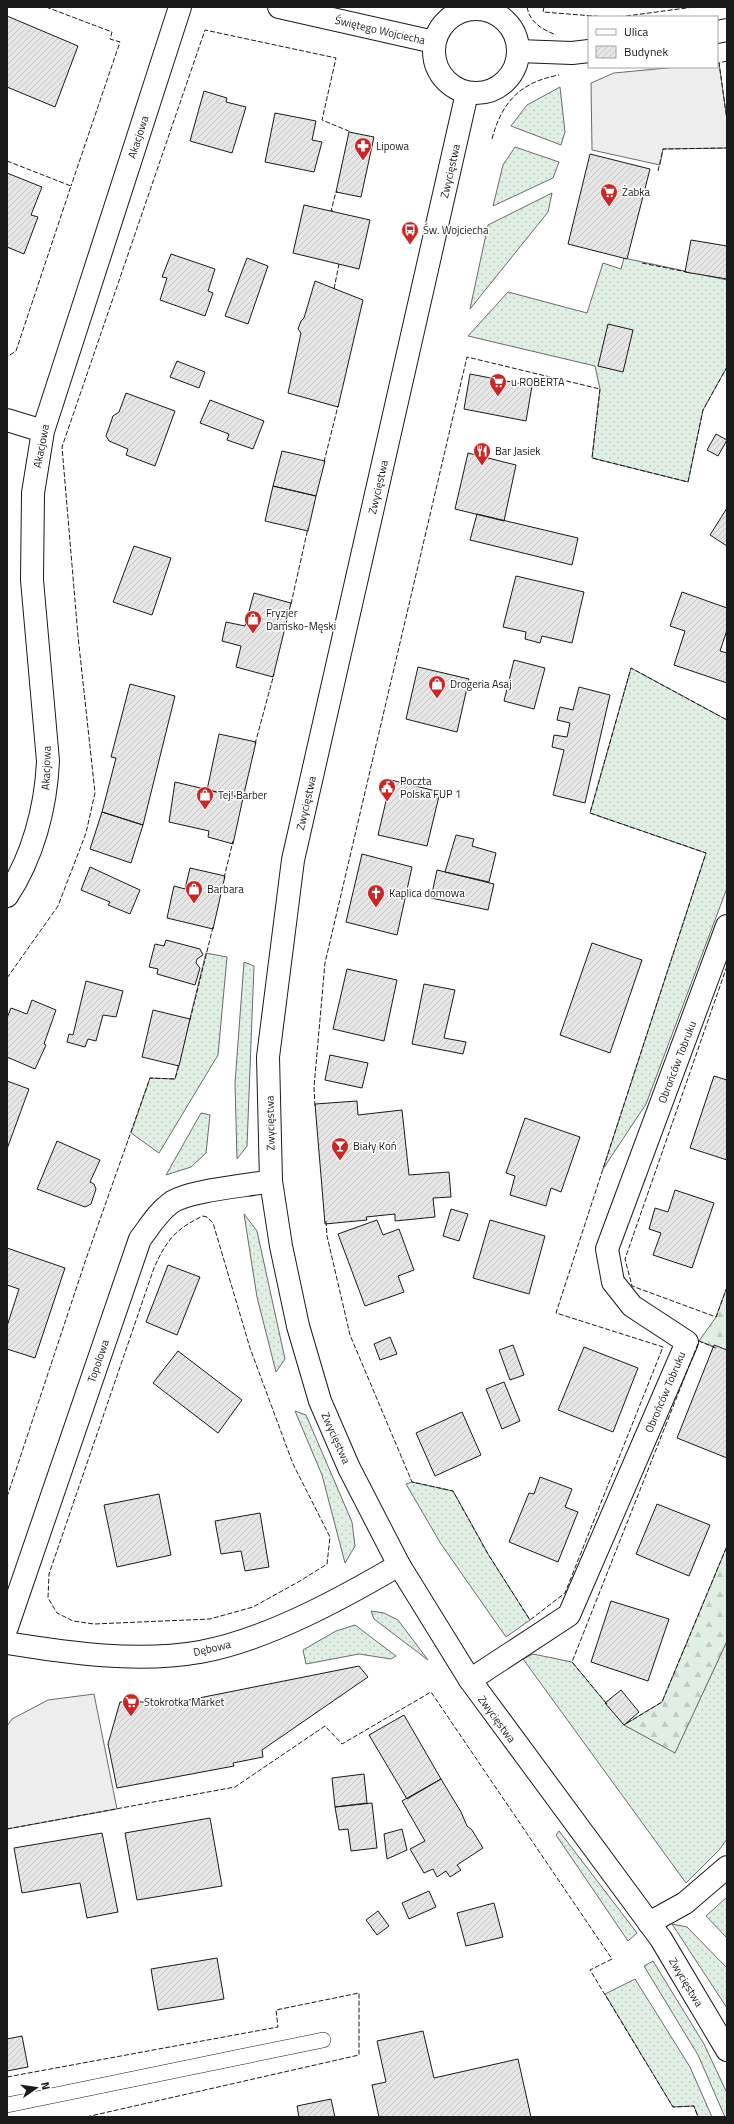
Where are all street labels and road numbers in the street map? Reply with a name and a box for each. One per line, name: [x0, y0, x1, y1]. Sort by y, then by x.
street label: Świętego Wojciecha: [333, 12, 427, 48]
street label: Akacjowa: [124, 113, 153, 160]
street label: Zwycięstwa: [436, 142, 464, 200]
street label: Akacjowa: [29, 422, 53, 469]
street label: Zwycięstwa: [364, 458, 392, 516]
street label: Akacjowa: [37, 745, 55, 790]
street label: Zwycięstwa: [292, 774, 320, 832]
street label: Obrońców Tobruku: [654, 1018, 700, 1105]
street label: Zwycięstwa: [262, 1095, 278, 1151]
street label: Topolowa: [83, 1337, 113, 1385]
street label: Obrońców Tobruku: [641, 1349, 689, 1435]
street label: Zwycięstwa: [318, 1410, 355, 1467]
street label: Dębowa: [192, 1636, 233, 1660]
street label: Zwycięstwa: [474, 1692, 520, 1746]
street label: Zwycięstwa: [665, 1954, 707, 2010]

